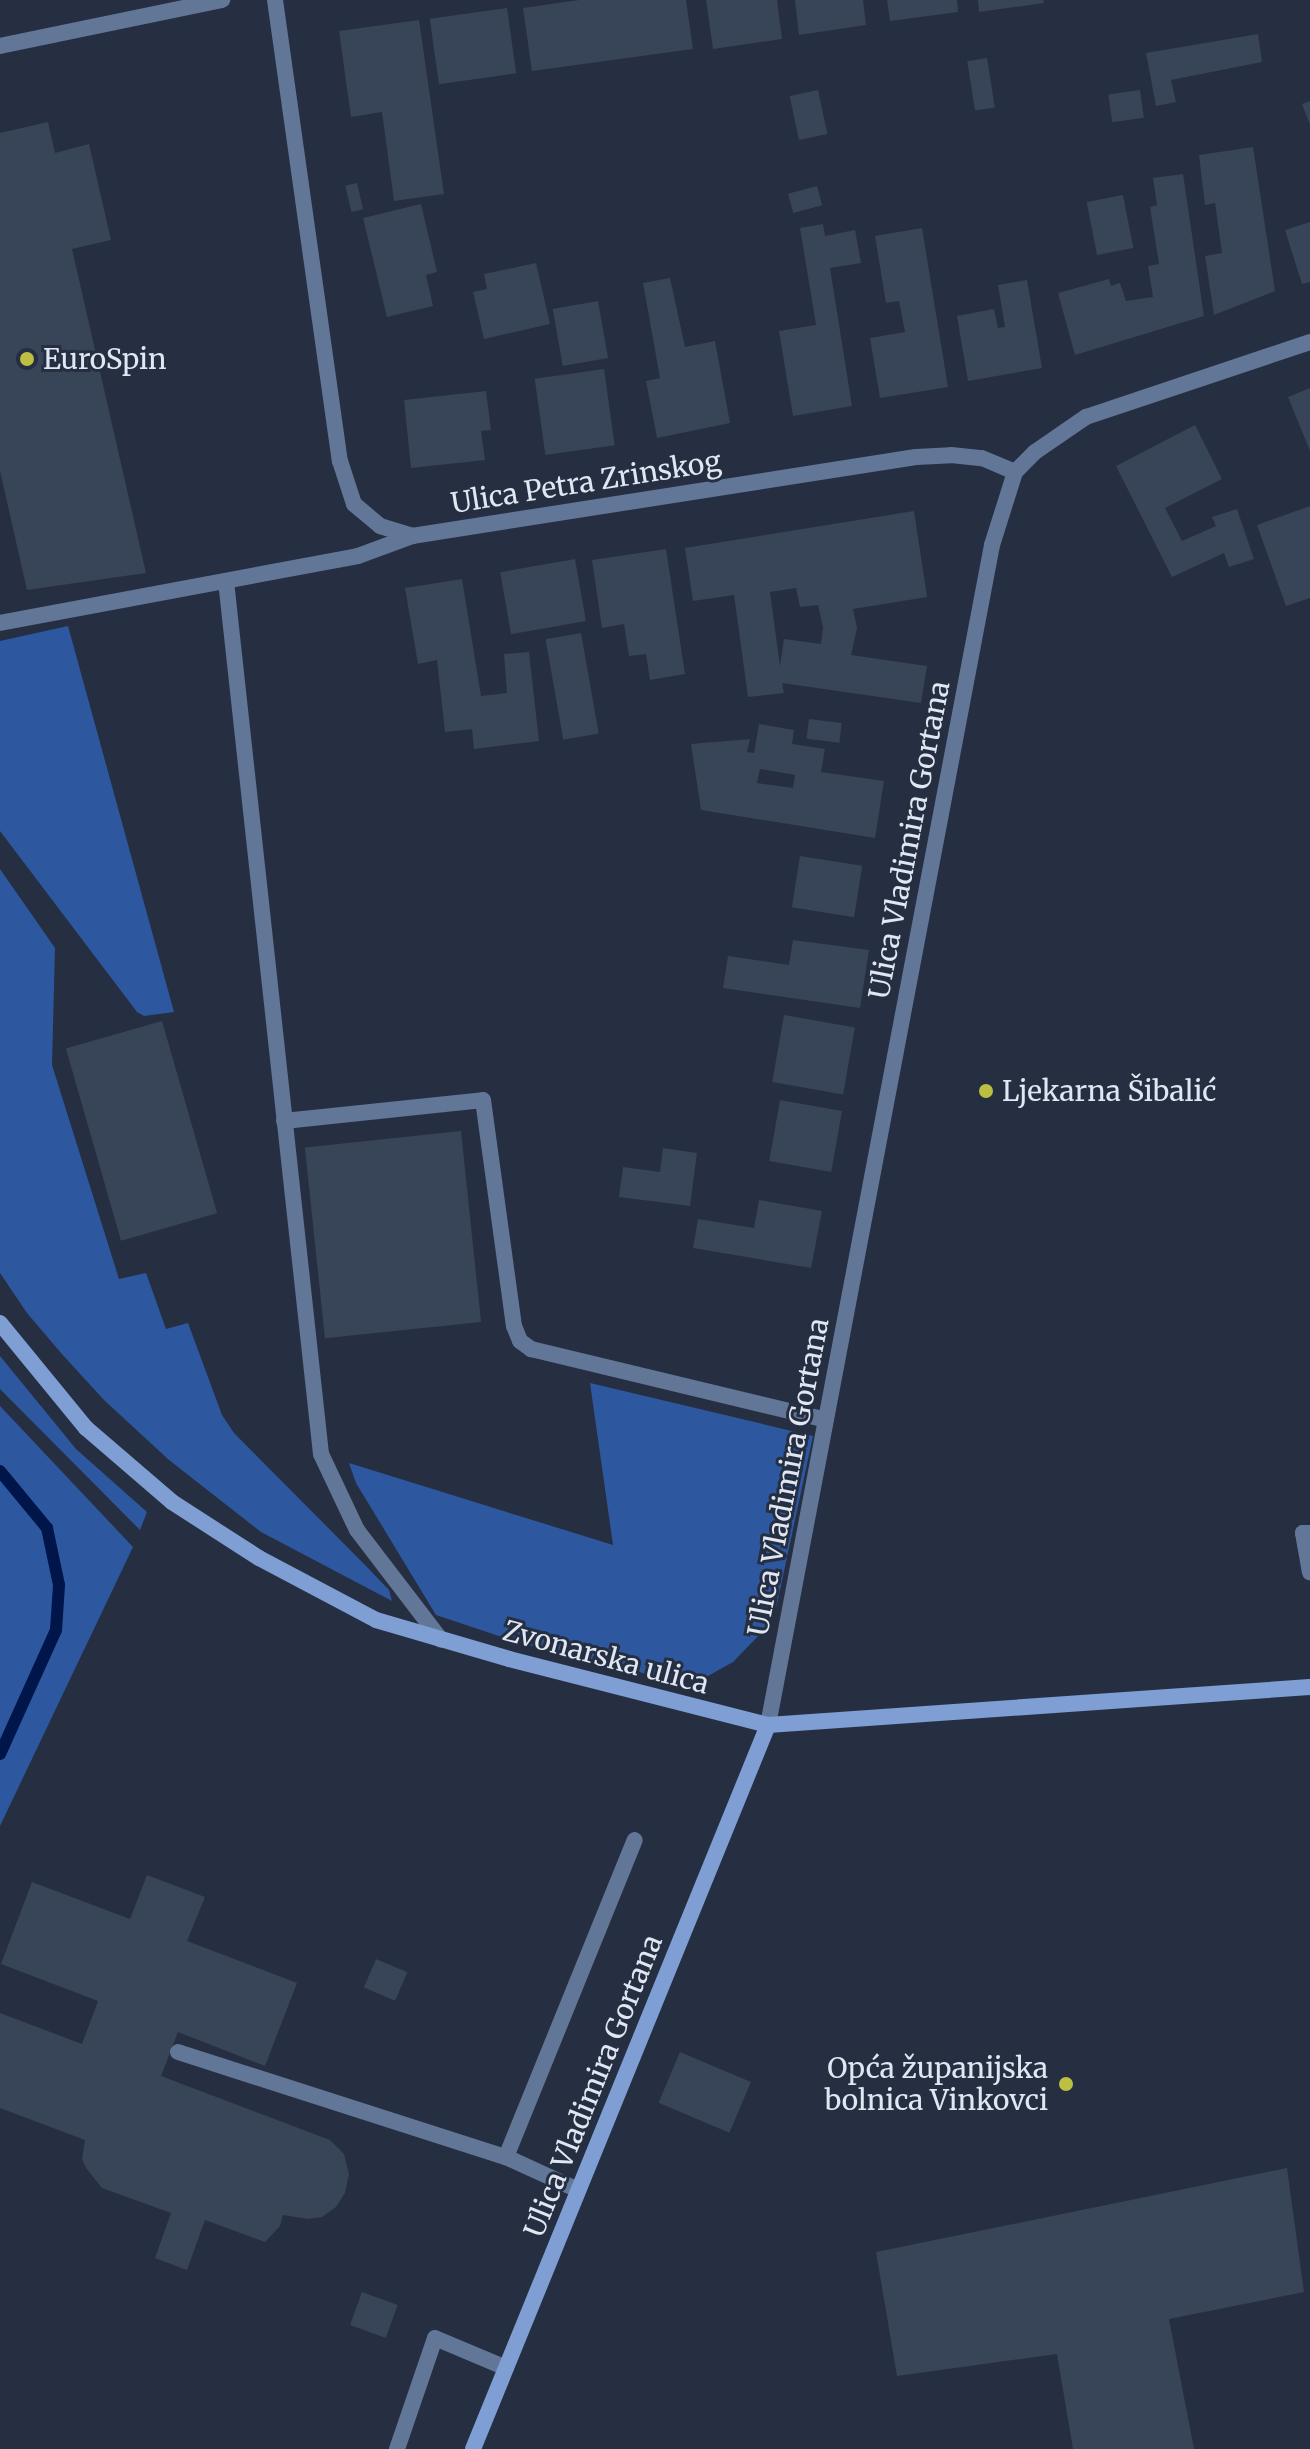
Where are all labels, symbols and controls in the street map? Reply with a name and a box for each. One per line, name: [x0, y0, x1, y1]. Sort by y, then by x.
place label: EuroSpin: [43, 342, 167, 376]
marker: EuroSpin: [18, 350, 36, 368]
street label: Ulica Petra Zrinskog: [449, 444, 723, 520]
street label: Ulica Vladimira Gortana: [862, 678, 956, 1002]
place label: Ljekarna Šibalić: [1002, 1074, 1216, 1108]
marker: Ljekarna Šibalić: [977, 1082, 995, 1100]
street label: Ulica Vladimira Gortana: [741, 1315, 835, 1639]
street label: Zvonarska ulica: [499, 1613, 713, 1701]
street label: Ulica Vladimira Gortana: [517, 1930, 669, 2242]
place label: Opća županijska bolnica Vinkovci: [824, 2051, 1048, 2117]
marker: Opća županijska bolnica Vinkovci: [1055, 2073, 1077, 2095]

